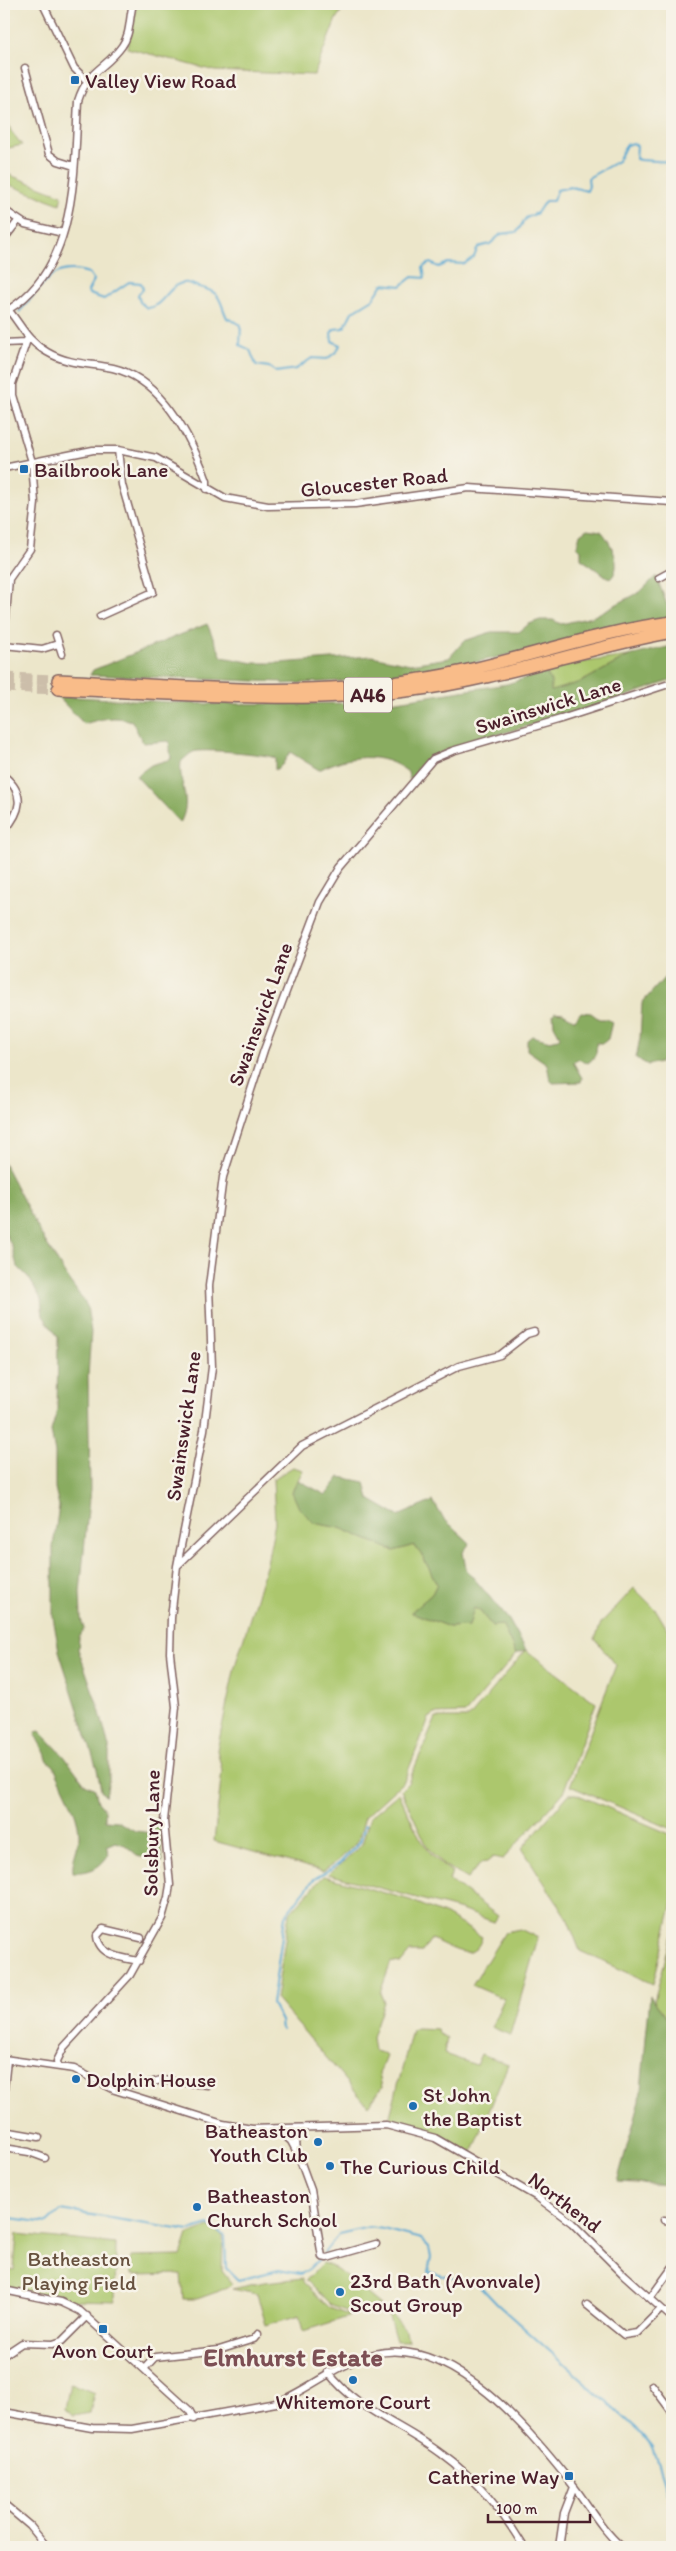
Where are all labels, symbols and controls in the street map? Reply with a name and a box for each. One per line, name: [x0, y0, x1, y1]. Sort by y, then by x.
place label: Valley View Road: [85, 68, 237, 93]
marker: Valley View Road: [69, 74, 81, 86]
place label: Bailbrook Lane: [34, 457, 168, 482]
street label: Gloucester Road: [299, 462, 449, 502]
marker: Bailbrook Lane: [18, 463, 30, 475]
street label: Swainswick Lane: [472, 671, 624, 739]
road number: A46: [344, 678, 392, 712]
street label: Swainswick Lane: [222, 939, 298, 1089]
street label: Swainswick Lane: [160, 1349, 206, 1503]
street label: Solsbury Lane: [137, 1769, 165, 1897]
place label: Dolphin House: [86, 2067, 216, 2092]
marker: Dolphin House: [70, 2073, 82, 2085]
place label: St John the Baptist: [423, 2082, 522, 2131]
marker: St John the Baptist: [407, 2100, 419, 2112]
place label: Batheaston Youth Club: [205, 2118, 308, 2167]
marker: Batheaston Youth Club: [312, 2136, 324, 2148]
place label: The Curious Child: [340, 2154, 501, 2179]
marker: The Curious Child: [324, 2160, 336, 2172]
street label: Northend: [523, 2166, 607, 2238]
place label: Batheaston Church School: [207, 2183, 337, 2232]
marker: Batheaston Church School: [191, 2201, 203, 2213]
park label: Batheaston Playing Field: [22, 2246, 137, 2295]
place label: 23rd Bath (Avonvale) Scout Group: [350, 2268, 541, 2317]
marker: 23rd Bath (Avonvale) Scout Group: [334, 2286, 346, 2298]
marker: Avon Court: [97, 2323, 109, 2335]
place label: Avon Court: [52, 2338, 154, 2363]
district label: Elmhurst Estate: [203, 2341, 383, 2373]
marker: Whitemore Court: [347, 2374, 359, 2386]
place label: Whitemore Court: [275, 2389, 431, 2414]
place label: Catherine Way: [428, 2464, 559, 2489]
marker: Catherine Way: [563, 2470, 575, 2482]
scale bar: [488, 2491, 591, 2523]
text: 100 m: [496, 2500, 538, 2518]

